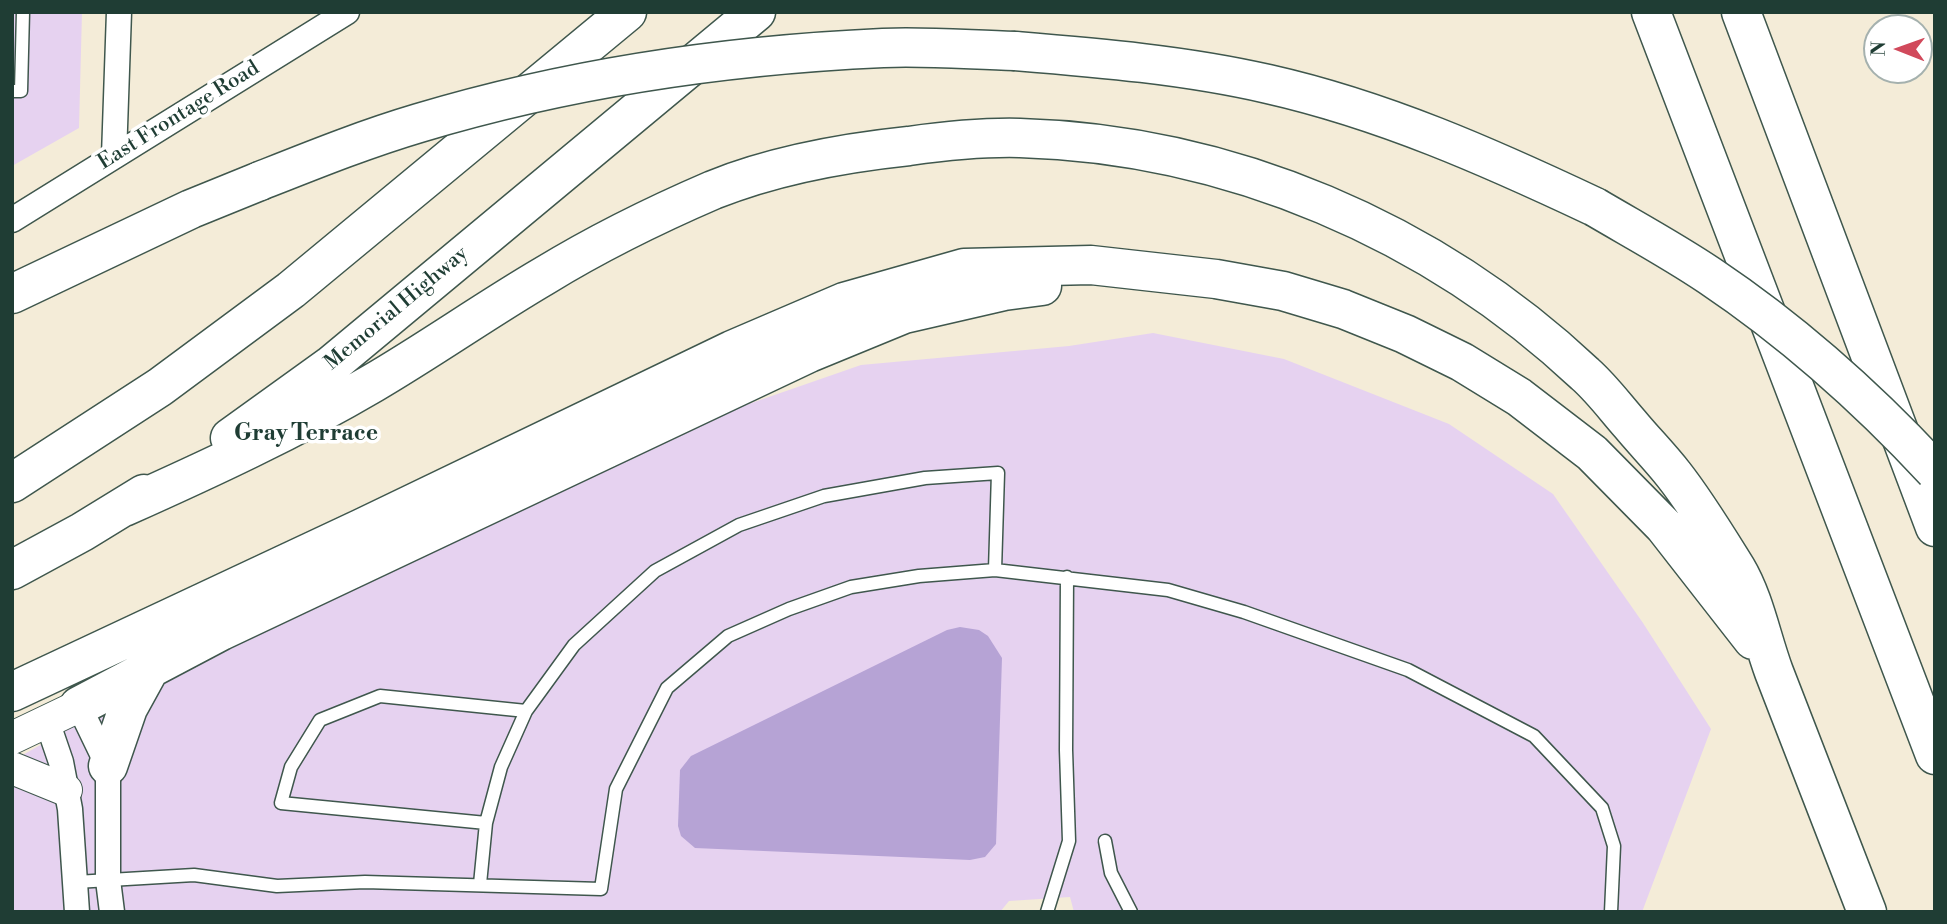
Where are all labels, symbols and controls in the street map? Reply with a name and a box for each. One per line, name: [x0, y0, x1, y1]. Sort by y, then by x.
north arrow: [1863, 14, 1933, 84]
text: N: [1867, 41, 1891, 56]
street label: East Frontage Road: [94, 56, 264, 176]
street label: Memorial Highway: [320, 242, 474, 376]
district label: Gray Terrace: [234, 420, 378, 448]

